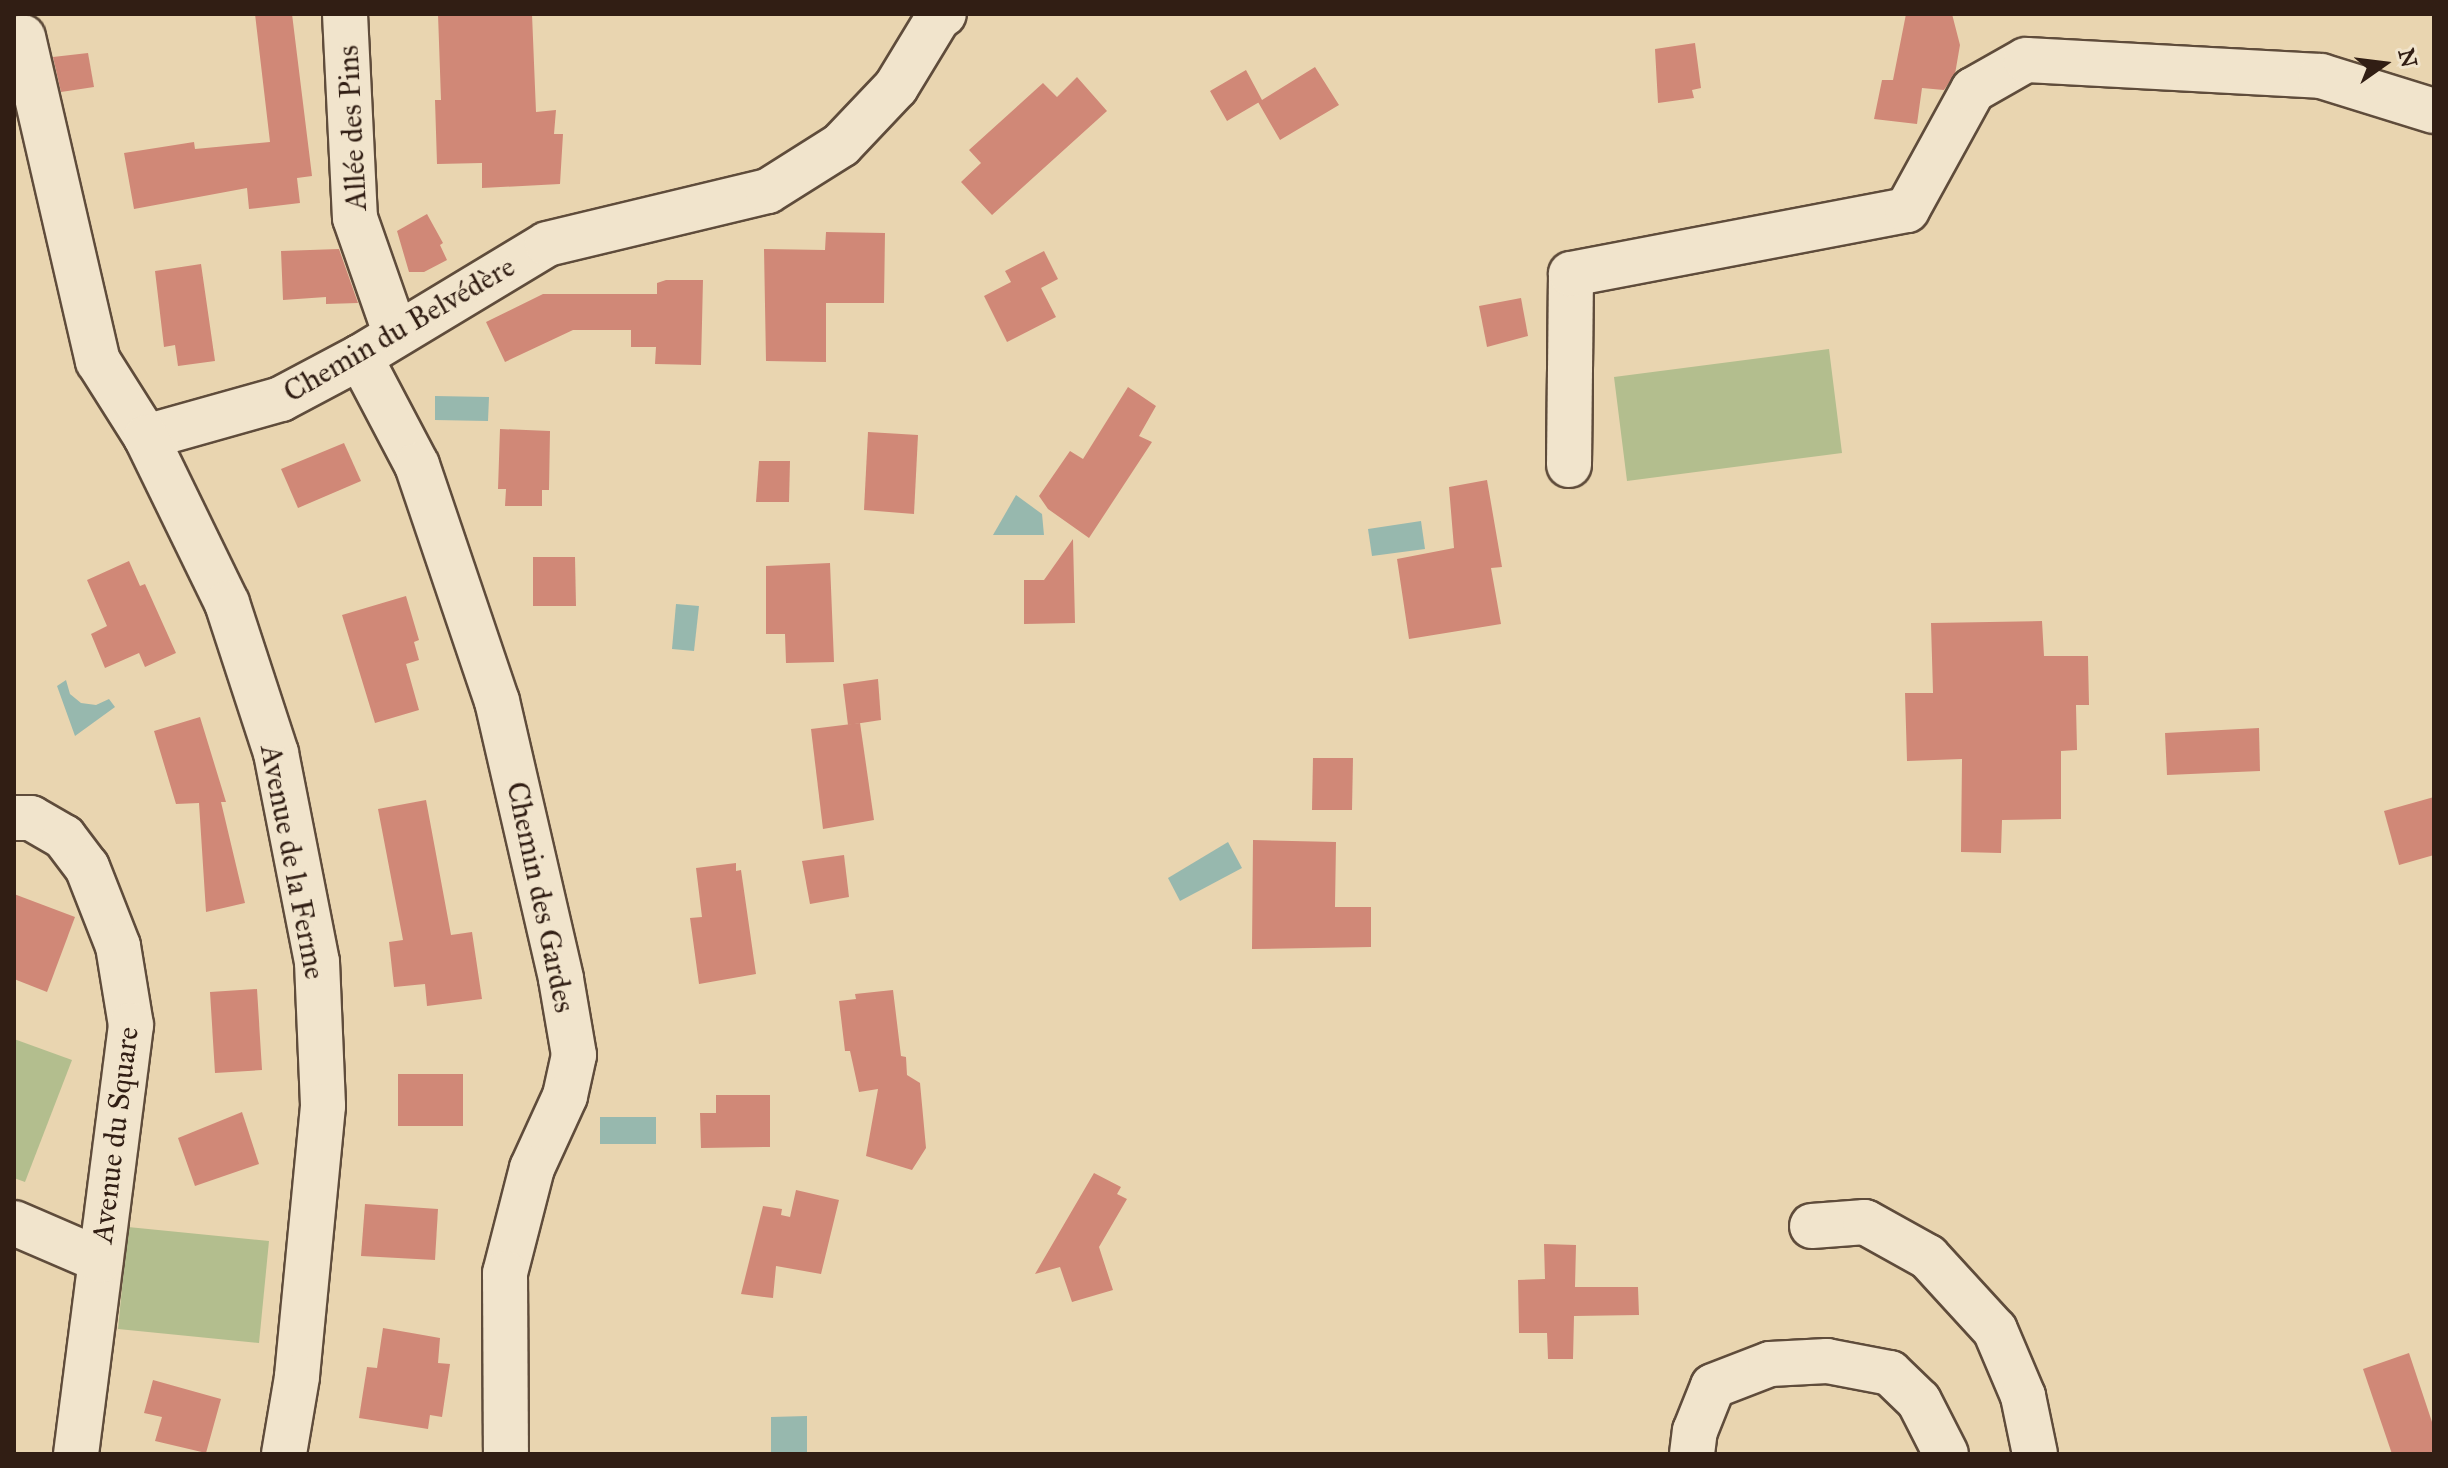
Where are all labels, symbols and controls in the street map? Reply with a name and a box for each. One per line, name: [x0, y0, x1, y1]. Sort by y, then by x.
north arrow: [2344, 24, 2424, 104]
street label: Allée des Pins: [330, 45, 374, 211]
text: N: [2392, 46, 2423, 70]
street label: Chemin du Belvédère: [277, 248, 521, 410]
street label: Avenue de la Ferme: [253, 742, 333, 982]
street label: Chemin des Gardes: [499, 778, 583, 1016]
street label: Avenue du Square: [84, 1025, 146, 1245]

